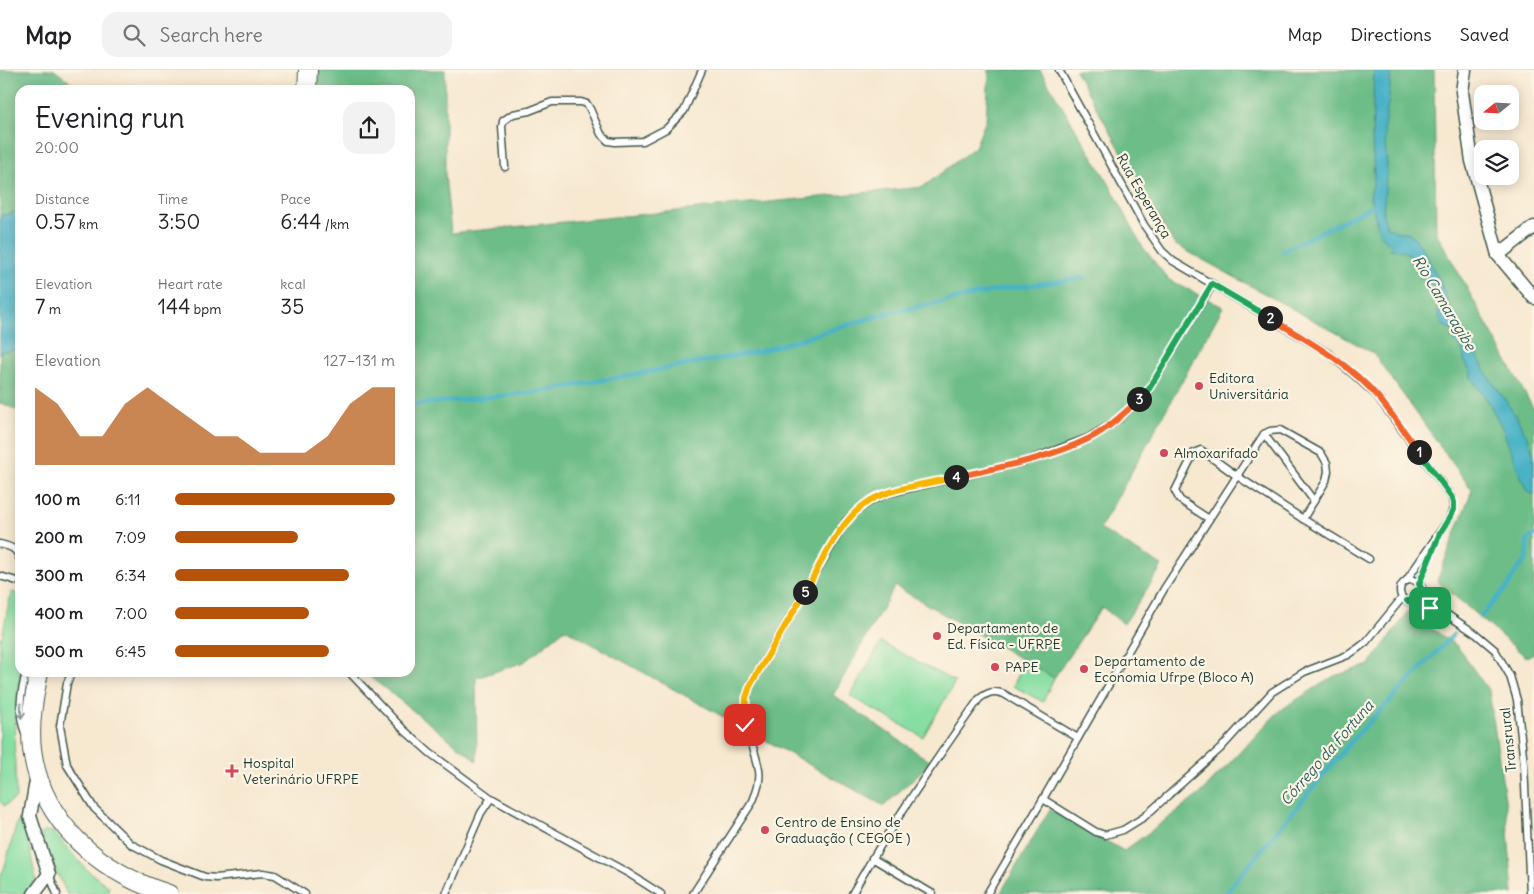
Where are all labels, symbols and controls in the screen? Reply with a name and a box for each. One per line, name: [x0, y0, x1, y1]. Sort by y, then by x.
search box: [102, 12, 452, 57]
text: Map: [25, 20, 72, 50]
icon: search: [120, 21, 148, 49]
text: Search here: [160, 23, 263, 47]
text: Map: [1287, 23, 1322, 46]
text: Directions: [1350, 23, 1432, 46]
text: Saved: [1460, 23, 1509, 46]
north arrow: [1474, 85, 1519, 130]
map controls: [1474, 85, 1519, 185]
text: Evening run: [35, 100, 185, 136]
button: share: [343, 102, 395, 154]
text: 20:00: [35, 137, 79, 157]
button: layers: [1474, 140, 1519, 185]
street label: Rua Esperança: [1112, 150, 1176, 242]
text: Distance: [35, 190, 90, 208]
text: Time: [158, 190, 188, 208]
text: Pace: [280, 190, 311, 208]
text: 0.57: [35, 208, 76, 235]
text: 3:50: [158, 208, 200, 235]
text: 6:44: [280, 208, 321, 235]
text: km: [76, 215, 98, 233]
text: /km: [321, 215, 349, 233]
water label: Rio Camaragibe: [1409, 252, 1481, 354]
text: Elevation: [35, 275, 92, 293]
text: Heart rate: [158, 275, 223, 293]
text: kcal: [280, 275, 306, 293]
text: 7: [35, 293, 45, 320]
text: 144: [158, 293, 190, 320]
text: 35: [280, 293, 304, 320]
text: m: [45, 300, 61, 318]
text: bpm: [190, 300, 222, 318]
pin: 2: [1258, 306, 1282, 330]
text: 2: [1267, 309, 1274, 327]
text: Elevation: [35, 350, 101, 370]
text: 127–131 m: [323, 350, 395, 370]
place label: Editora Universitária: [1209, 369, 1289, 403]
marker: Editora Universitária: [1193, 380, 1205, 392]
pin: 3: [1126, 386, 1152, 412]
text: 3: [1136, 390, 1143, 408]
pin: 1: [1406, 440, 1432, 464]
text: 1: [1417, 443, 1422, 461]
place label: Almoxarifado: [1174, 444, 1258, 462]
marker: Almoxarifado: [1158, 447, 1170, 459]
pin: 4: [944, 464, 968, 490]
text: 4: [952, 468, 961, 486]
text: 100 m: [35, 489, 80, 509]
text: 6:11: [115, 489, 141, 509]
text: 200 m: [35, 527, 83, 547]
text: 7:09: [115, 527, 146, 547]
text: 300 m: [35, 565, 83, 585]
text: 6:34: [115, 565, 146, 585]
pin: 5: [792, 580, 818, 604]
text: 5: [801, 583, 810, 601]
pin: [1409, 587, 1451, 629]
icon: arrive: [1416, 594, 1444, 622]
text: 400 m: [35, 603, 83, 623]
text: 7:00: [115, 603, 148, 623]
place label: Departamento de Ed. Física - UFRPE: [947, 619, 1061, 653]
marker: Departamento de Ed. Física - UFRPE: [931, 630, 943, 642]
text: 500 m: [35, 641, 83, 661]
text: 6:45: [115, 641, 146, 661]
place label: Departamento de Economia Ufrpe (Bloco A): [1094, 652, 1254, 686]
place label: PAPE: [1005, 658, 1039, 676]
marker: PAPE: [989, 661, 1001, 673]
marker: Departamento de Economia Ufrpe (Bloco A): [1078, 663, 1090, 675]
water label: Córrego da Fortuna: [1276, 695, 1378, 809]
one-way arrow: [17, 703, 26, 719]
pin: [724, 704, 766, 746]
street label: Transrural: [1496, 707, 1520, 773]
icon: check: [731, 711, 759, 739]
place label: Hospital Veterinário UFRPE: [243, 754, 359, 788]
marker: Hospital Veterinário UFRPE: [225, 764, 239, 778]
place label: Centro de Ensino de Graduação ( CEGOE ): [775, 813, 910, 847]
marker: Centro de Ensino de Graduação ( CEGOE ): [759, 824, 771, 836]

